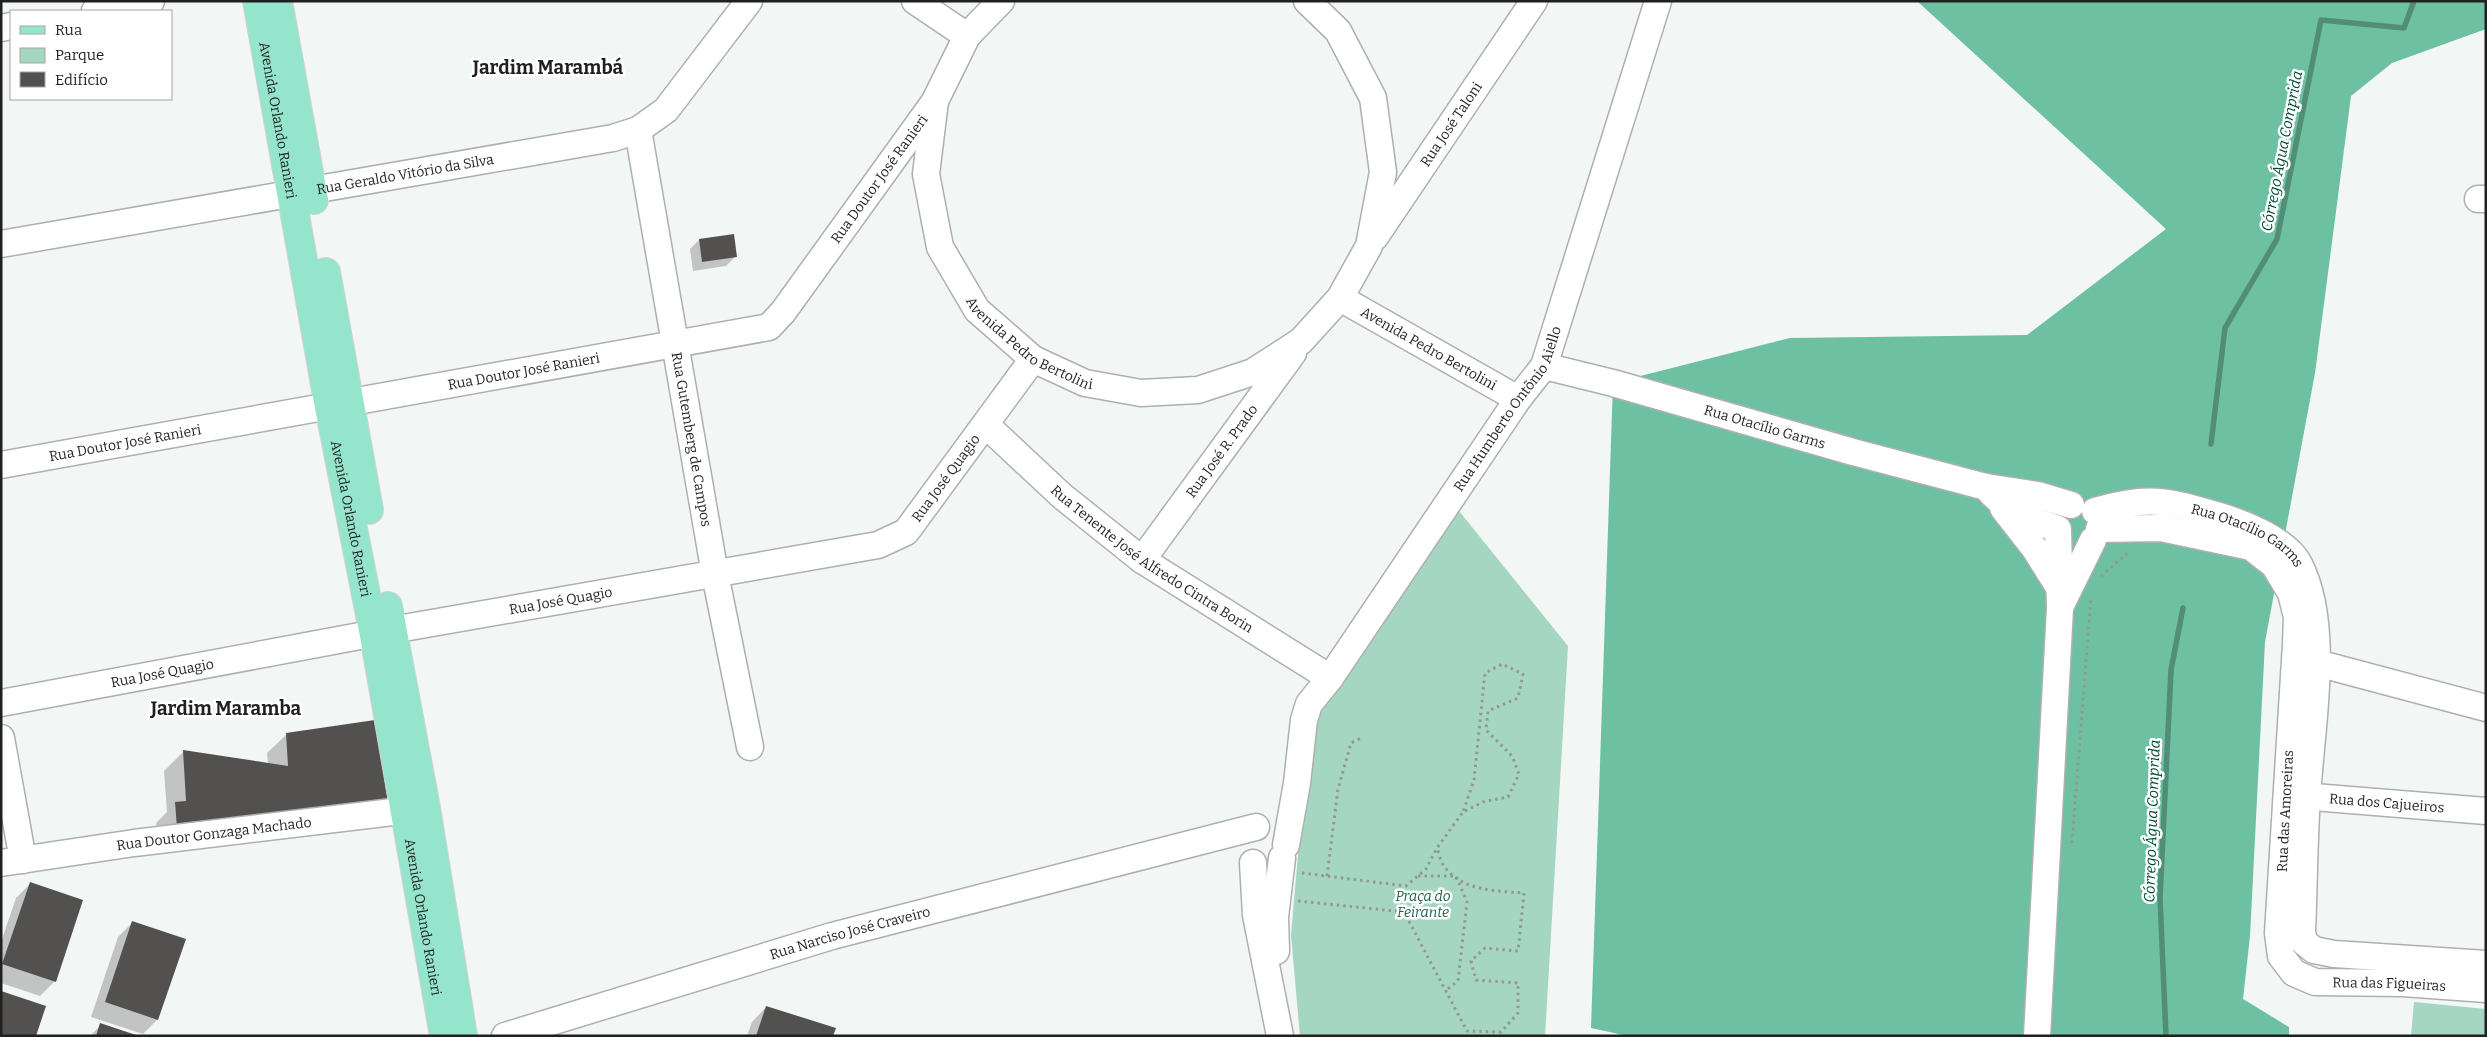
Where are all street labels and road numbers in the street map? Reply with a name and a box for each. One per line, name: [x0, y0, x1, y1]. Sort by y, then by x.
street label: Avenida Orlando Ranieri: [255, 40, 300, 200]
street label: Rua José Taloni: [1417, 79, 1486, 170]
street label: Rua Doutor José Ranieri: [827, 112, 931, 247]
street label: Rua Geraldo Vitório da Silva: [315, 151, 495, 198]
street label: Avenida Pedro Bertolini: [962, 294, 1094, 393]
street label: Avenida Pedro Bertolini: [1357, 303, 1499, 394]
street label: Rua Humberto Ontõnio Aiello: [1450, 324, 1565, 495]
street label: Rua Doutor José Ranieri: [446, 350, 601, 394]
street label: Rua Gutemberg de Campos: [668, 351, 715, 528]
street label: Rua José R. Prado: [1182, 401, 1262, 501]
street label: Rua Otacílio Garms: [1702, 402, 1827, 453]
street label: Rua Doutor José Ranieri: [48, 421, 202, 465]
street label: Rua José Quagio: [908, 431, 984, 525]
street label: Avenida Orlando Ranieri: [327, 439, 374, 598]
street label: Rua Tenente José Alfredo Cintra Borin: [1047, 482, 1256, 637]
street label: Rua Otacílio Garms: [2189, 500, 2307, 570]
street label: Rua José Quagio: [508, 584, 614, 618]
street label: Rua José Quagio: [109, 655, 215, 691]
street label: Rua das Amoreiras: [2274, 750, 2297, 873]
street label: Rua dos Cajueiros: [2328, 790, 2445, 817]
street label: Rua Doutor Gonzaga Machado: [115, 814, 312, 855]
street label: Avenida Orlando Ranieri: [401, 837, 445, 997]
street label: Rua Narciso José Craveiro: [768, 903, 932, 964]
street label: Rua das Figueiras: [2332, 974, 2447, 995]

